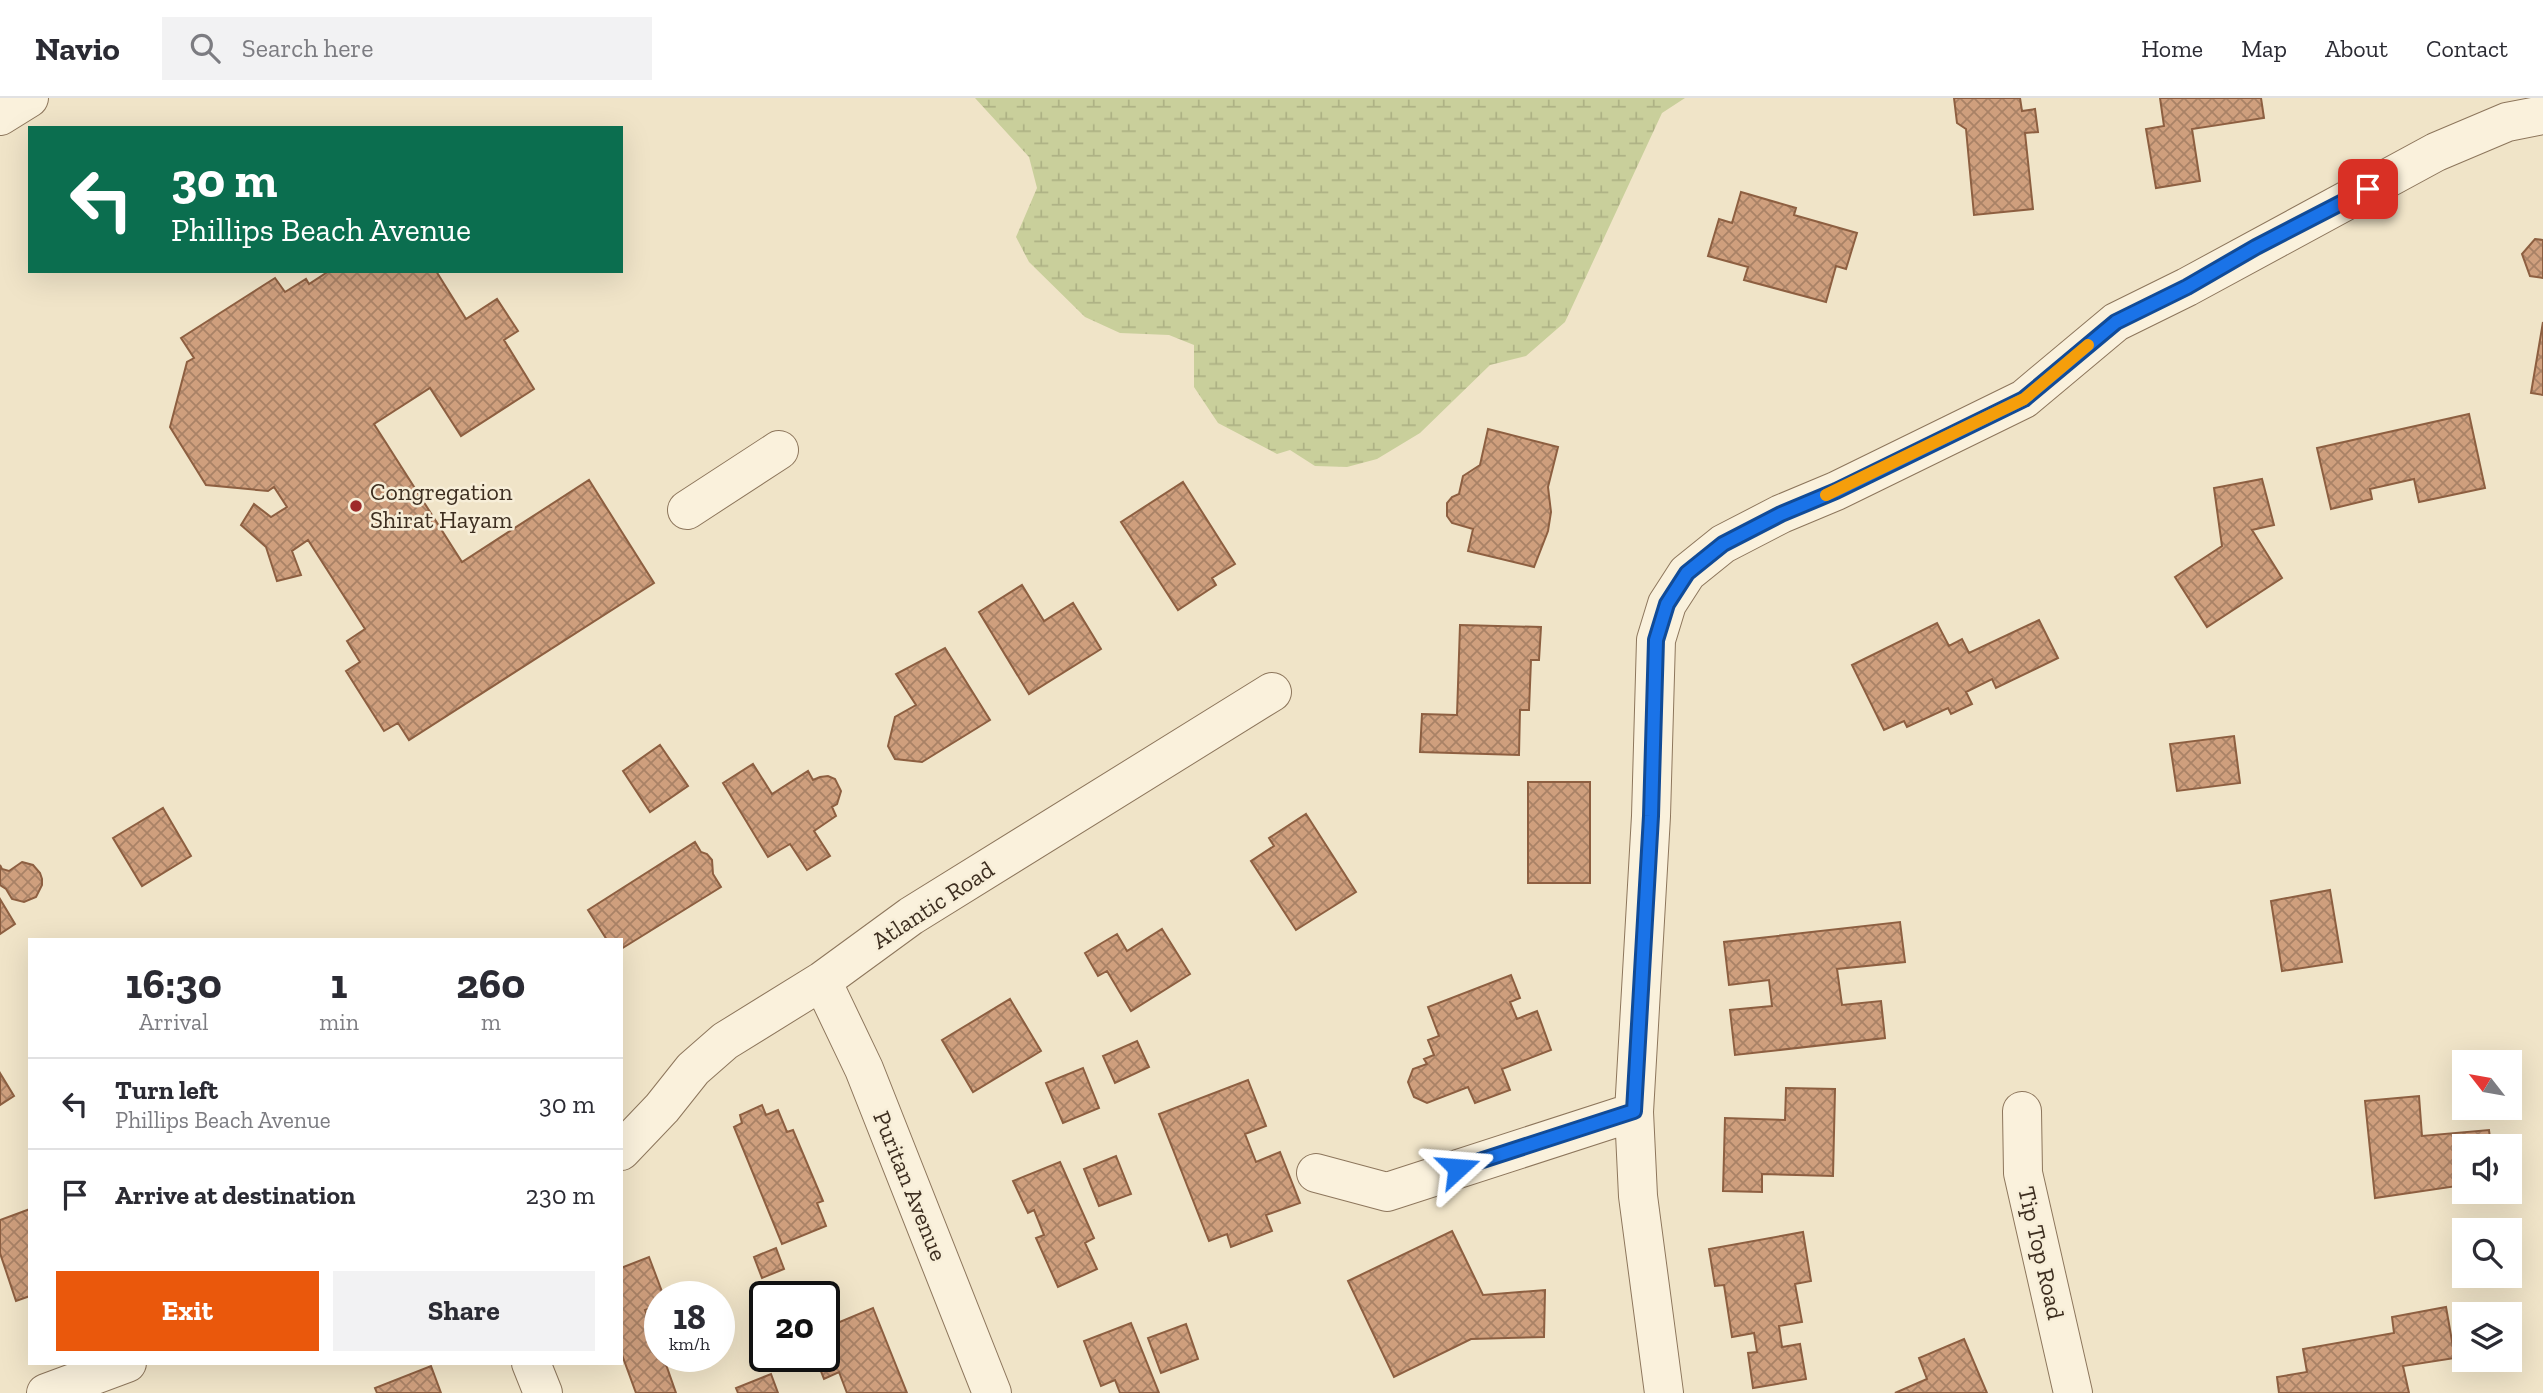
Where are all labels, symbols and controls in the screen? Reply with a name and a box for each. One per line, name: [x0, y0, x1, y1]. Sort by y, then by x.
search box: [162, 17, 652, 80]
text: Navio: [35, 29, 120, 68]
icon: search: [186, 29, 224, 67]
text: Search here: [242, 32, 374, 64]
text: Home: [2141, 34, 2203, 63]
text: Map: [2241, 34, 2287, 63]
text: About: [2325, 34, 2388, 63]
text: Contact: [2426, 34, 2508, 63]
text: 30 m: [171, 151, 277, 210]
icon: left: [56, 154, 147, 245]
pin: [2338, 159, 2398, 219]
icon: arrive: [2349, 170, 2387, 208]
text: Phillips Beach Avenue: [171, 211, 471, 249]
place label: Congregation Shirat Hayam: [370, 477, 513, 534]
marker: Congregation Shirat Hayam: [348, 498, 364, 514]
street label: Atlantic Road: [866, 854, 999, 955]
text: 16:30: [125, 958, 222, 1009]
text: 1: [331, 958, 348, 1009]
text: 260: [456, 958, 526, 1009]
text: Arrival: [139, 1008, 208, 1036]
text: min: [319, 1008, 359, 1036]
text: m: [481, 1008, 501, 1036]
north arrow: [2452, 1050, 2522, 1120]
map controls: [2452, 1050, 2522, 1372]
text: Turn left: [115, 1074, 218, 1106]
icon: left: [56, 1085, 94, 1123]
text: 30 m: [539, 1088, 595, 1120]
text: Phillips Beach Avenue: [115, 1106, 331, 1134]
street label: Puritan Avenue: [867, 1107, 954, 1265]
position arrow: [1421, 1131, 1495, 1205]
button: sound: [2452, 1134, 2522, 1204]
icon: arrive: [56, 1176, 94, 1214]
text: Arrive at destination: [115, 1179, 355, 1211]
text: 230 m: [526, 1179, 595, 1211]
street label: Tip Top Road: [2012, 1183, 2071, 1322]
button: search: [2452, 1218, 2522, 1288]
button: Exit: [56, 1271, 319, 1351]
button: Share: [333, 1271, 595, 1351]
speed limit sign: 20: [749, 1281, 840, 1372]
text: 18: [673, 1296, 706, 1338]
button: layers: [2452, 1302, 2522, 1372]
text: km/h: [669, 1333, 710, 1355]

